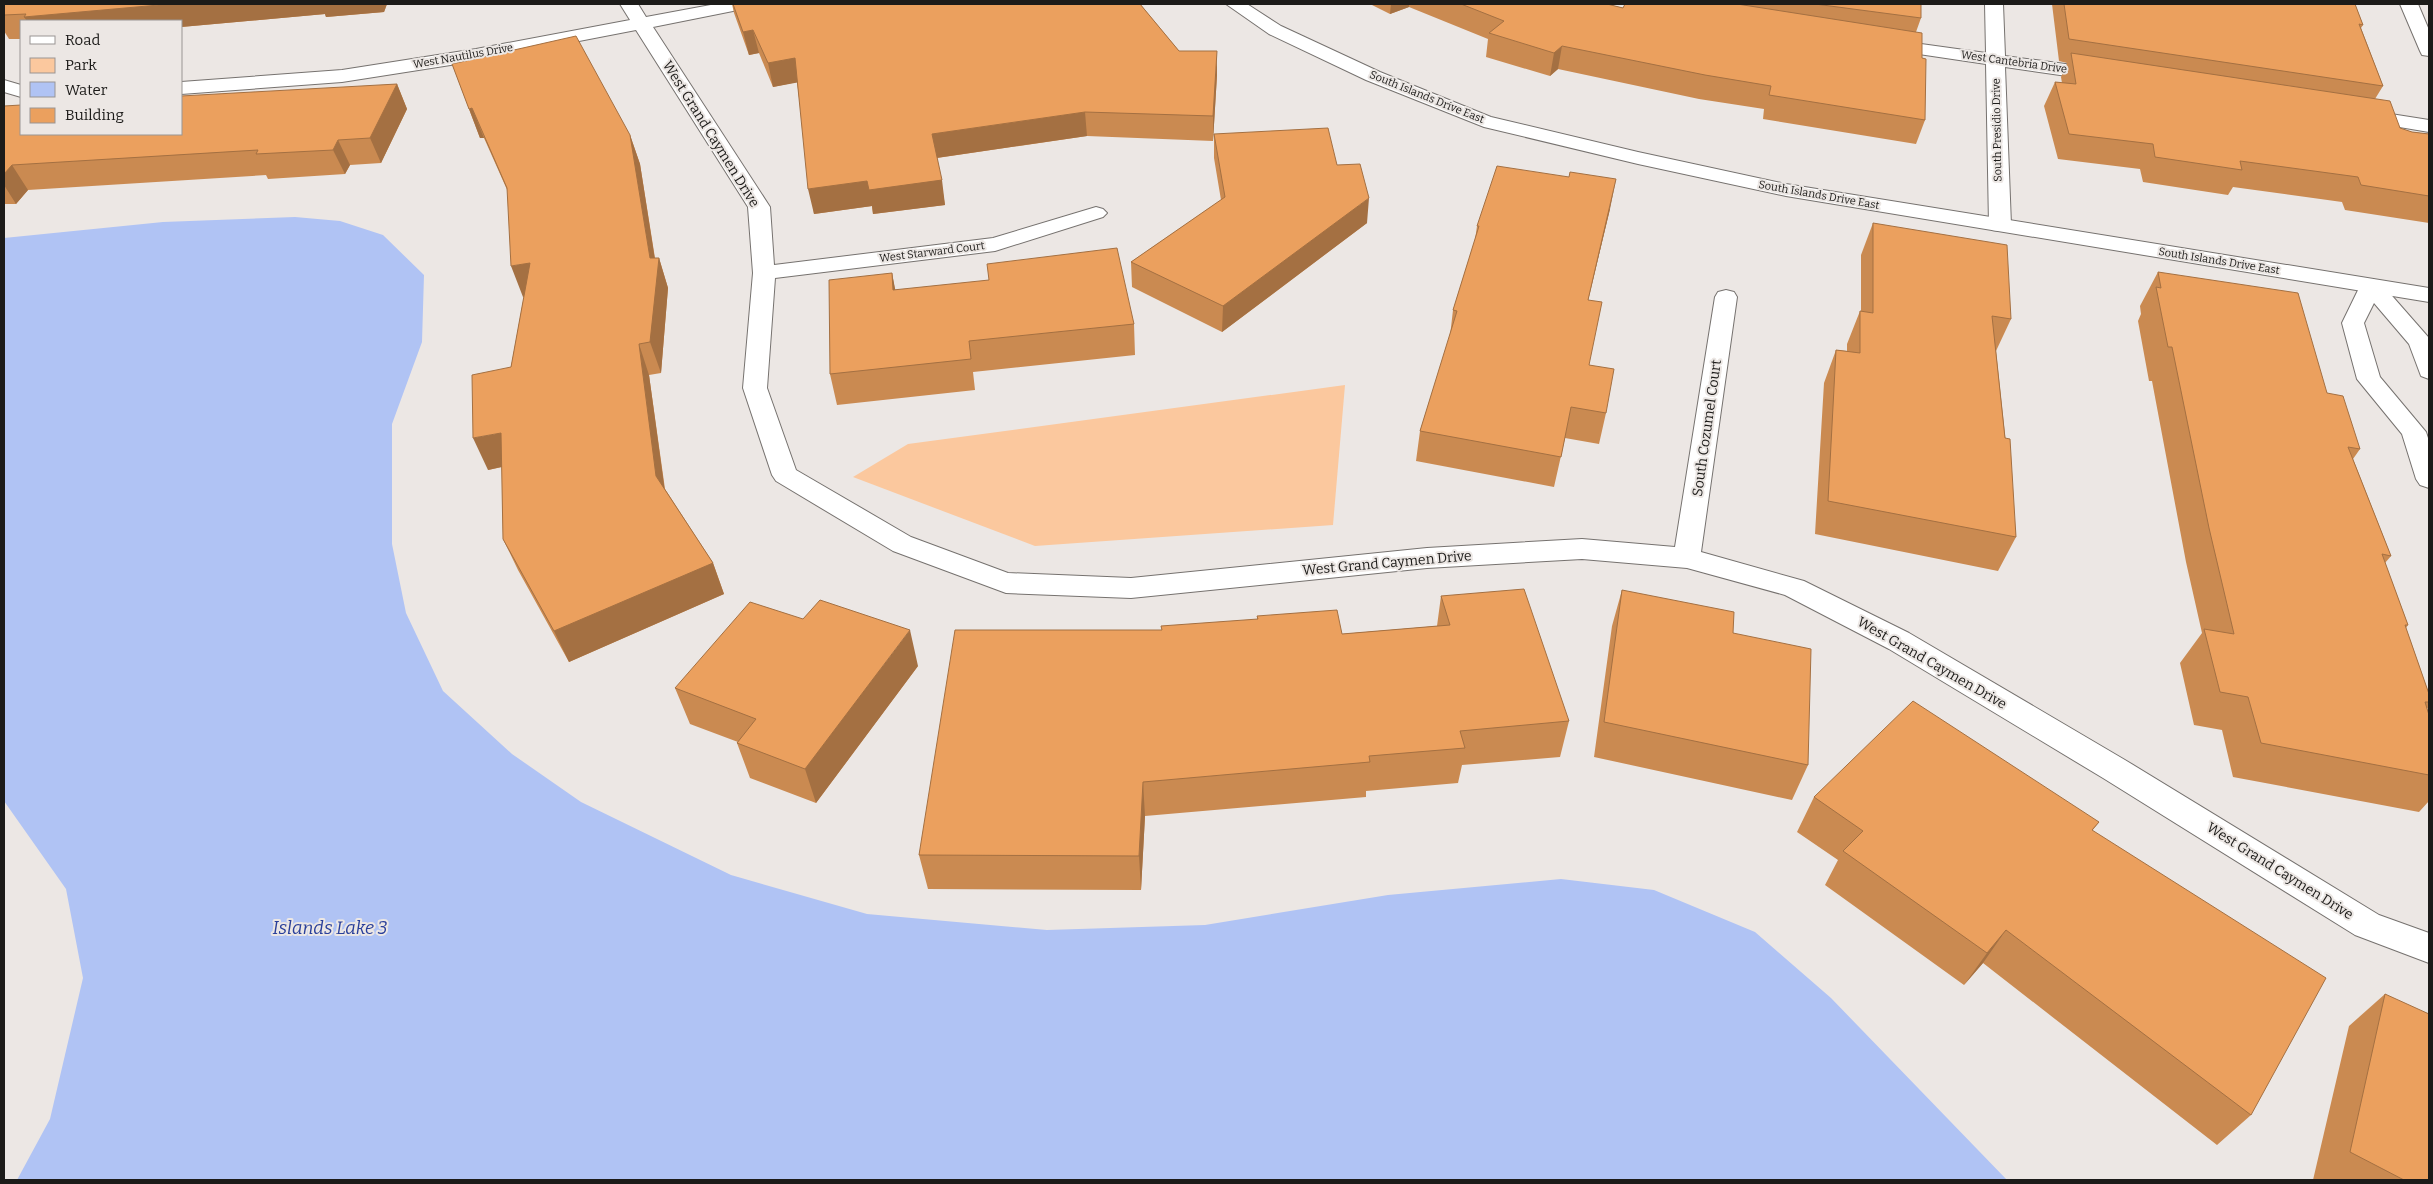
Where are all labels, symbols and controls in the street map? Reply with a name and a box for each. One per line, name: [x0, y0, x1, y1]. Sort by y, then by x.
legend: [20, 20, 182, 135]
text: Road: [65, 31, 100, 49]
street label: West Nautilus Drive: [412, 41, 514, 71]
street label: West Cantebria Drive: [1960, 48, 2068, 76]
text: Park: [65, 56, 97, 74]
street label: West Grand Caymen Drive: [659, 58, 763, 210]
street label: South Islands Drive East: [1368, 68, 1486, 126]
street label: South Presidio Drive: [1990, 78, 2004, 182]
text: Water: [65, 81, 108, 99]
text: Building: [65, 106, 124, 124]
street label: South Islands Drive East: [1757, 178, 1881, 212]
street label: West Starward Court: [879, 239, 985, 265]
street label: South Islands Drive East: [2157, 245, 2281, 277]
street label: South Cozumel Court: [1689, 358, 1725, 498]
street label: West Grand Caymen Drive: [1302, 547, 1472, 579]
street label: West Grand Caymen Drive: [1854, 613, 2010, 713]
street label: West Grand Caymen Drive: [2204, 819, 2356, 923]
water label: Islands Lake 3: [273, 917, 388, 939]

